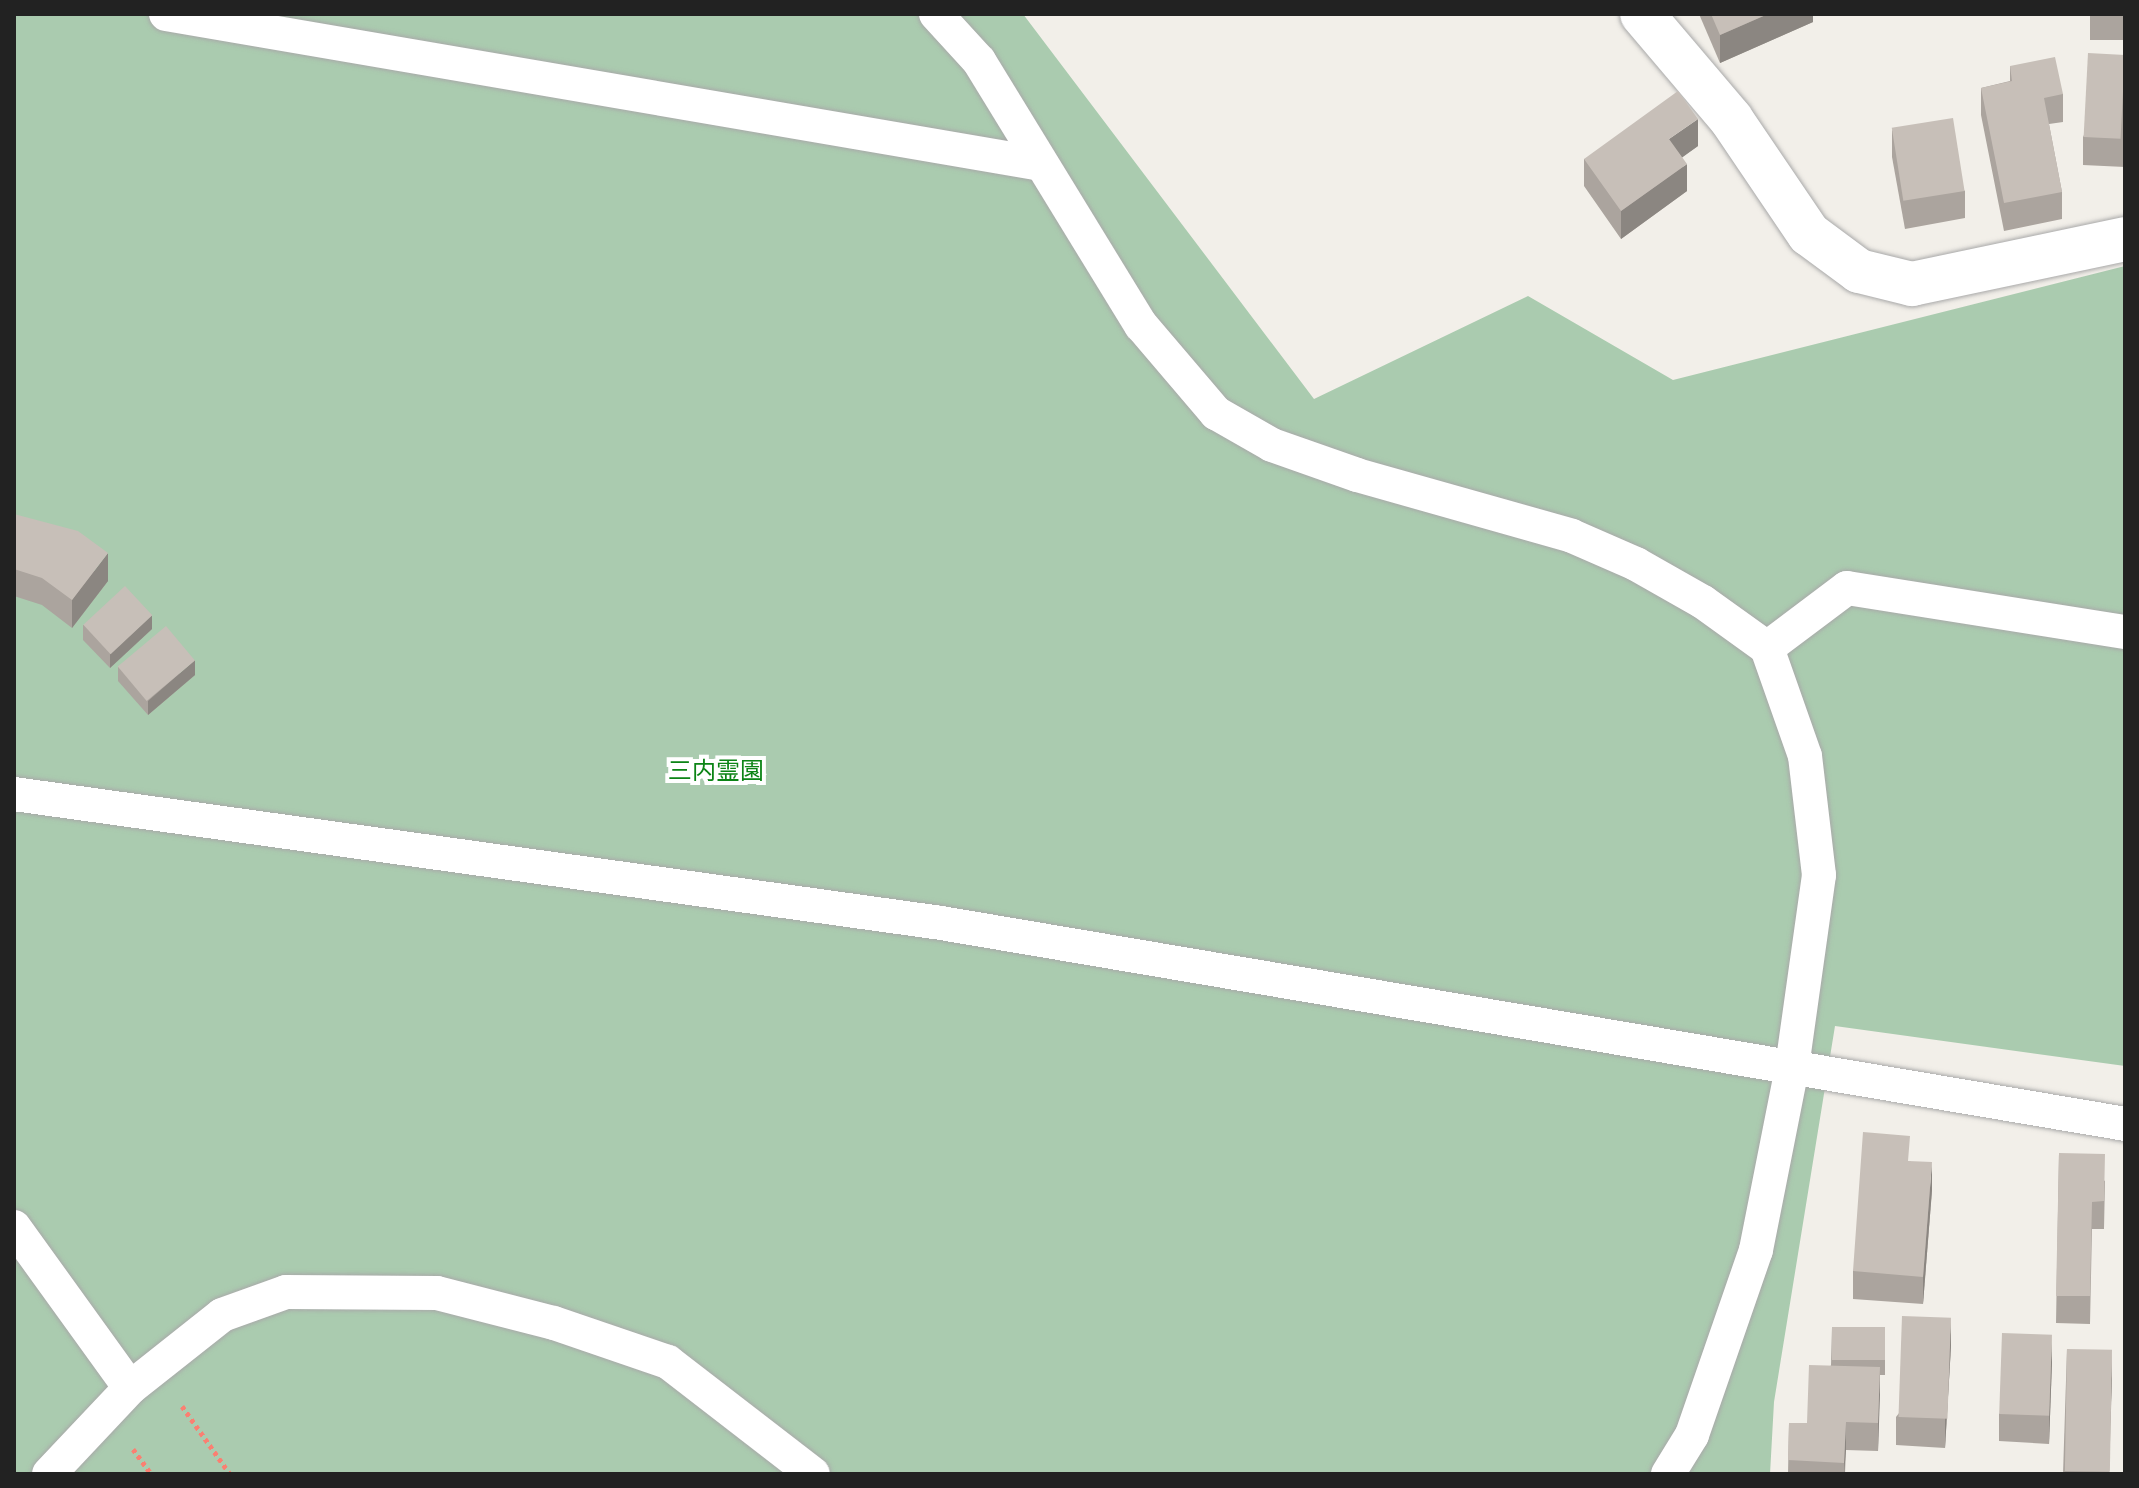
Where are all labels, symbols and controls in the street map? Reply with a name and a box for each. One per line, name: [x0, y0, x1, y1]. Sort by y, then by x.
park label: 三内霊園: [668, 758, 764, 786]

